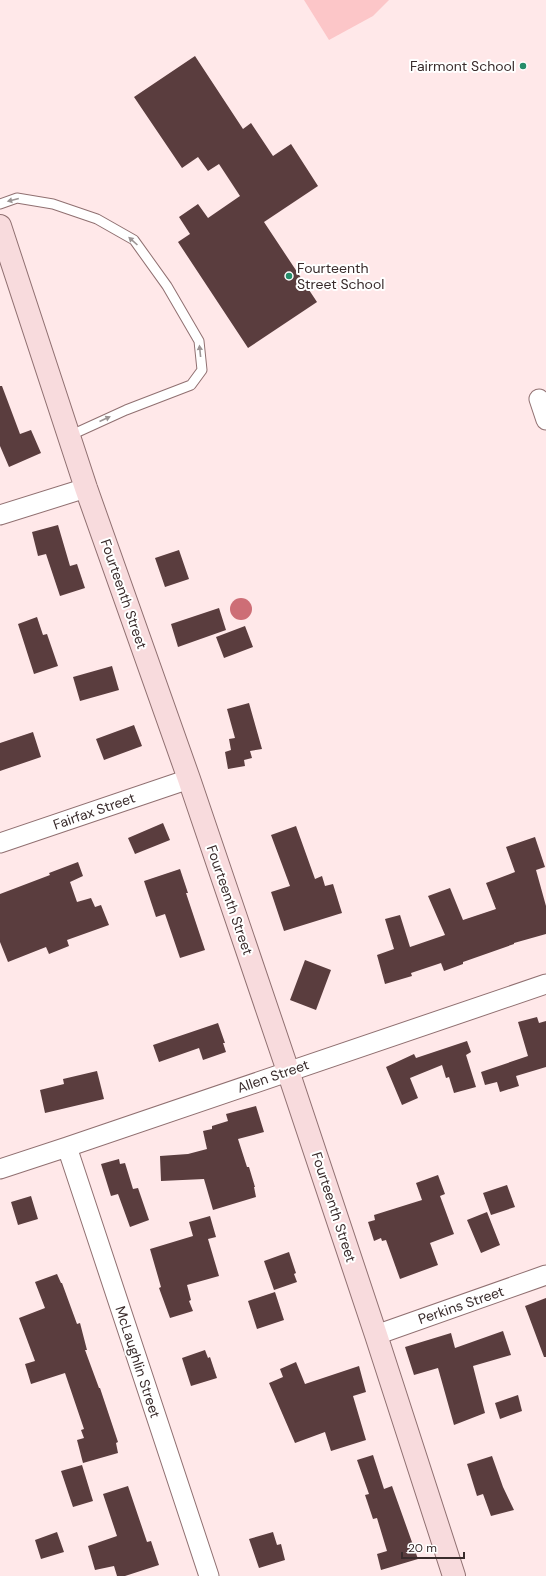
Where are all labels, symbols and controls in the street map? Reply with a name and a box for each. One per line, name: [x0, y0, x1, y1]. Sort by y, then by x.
place label: Fairmont School: [410, 57, 515, 75]
marker: Fairmont School: [518, 61, 528, 71]
one-way arrow: [6, 197, 18, 203]
one-way arrow: [128, 237, 138, 246]
place label: Fourteenth Street School: [297, 259, 384, 293]
marker: Fourteenth Street School: [284, 271, 294, 281]
one-way arrow: [196, 345, 203, 357]
one-way arrow: [99, 416, 111, 422]
street label: Fourteenth Street: [97, 537, 151, 651]
street label: Fairfax Street: [51, 789, 137, 833]
street label: Fourteenth Street: [203, 843, 257, 957]
street label: Allen Street: [235, 1055, 311, 1097]
street label: Fourteenth Street: [308, 1150, 360, 1264]
street label: Perkins Street: [416, 1282, 506, 1328]
street label: McLaughlin Street: [111, 1304, 165, 1420]
scale bar: [402, 1534, 464, 1560]
text: 20 m: [408, 1540, 437, 1556]

